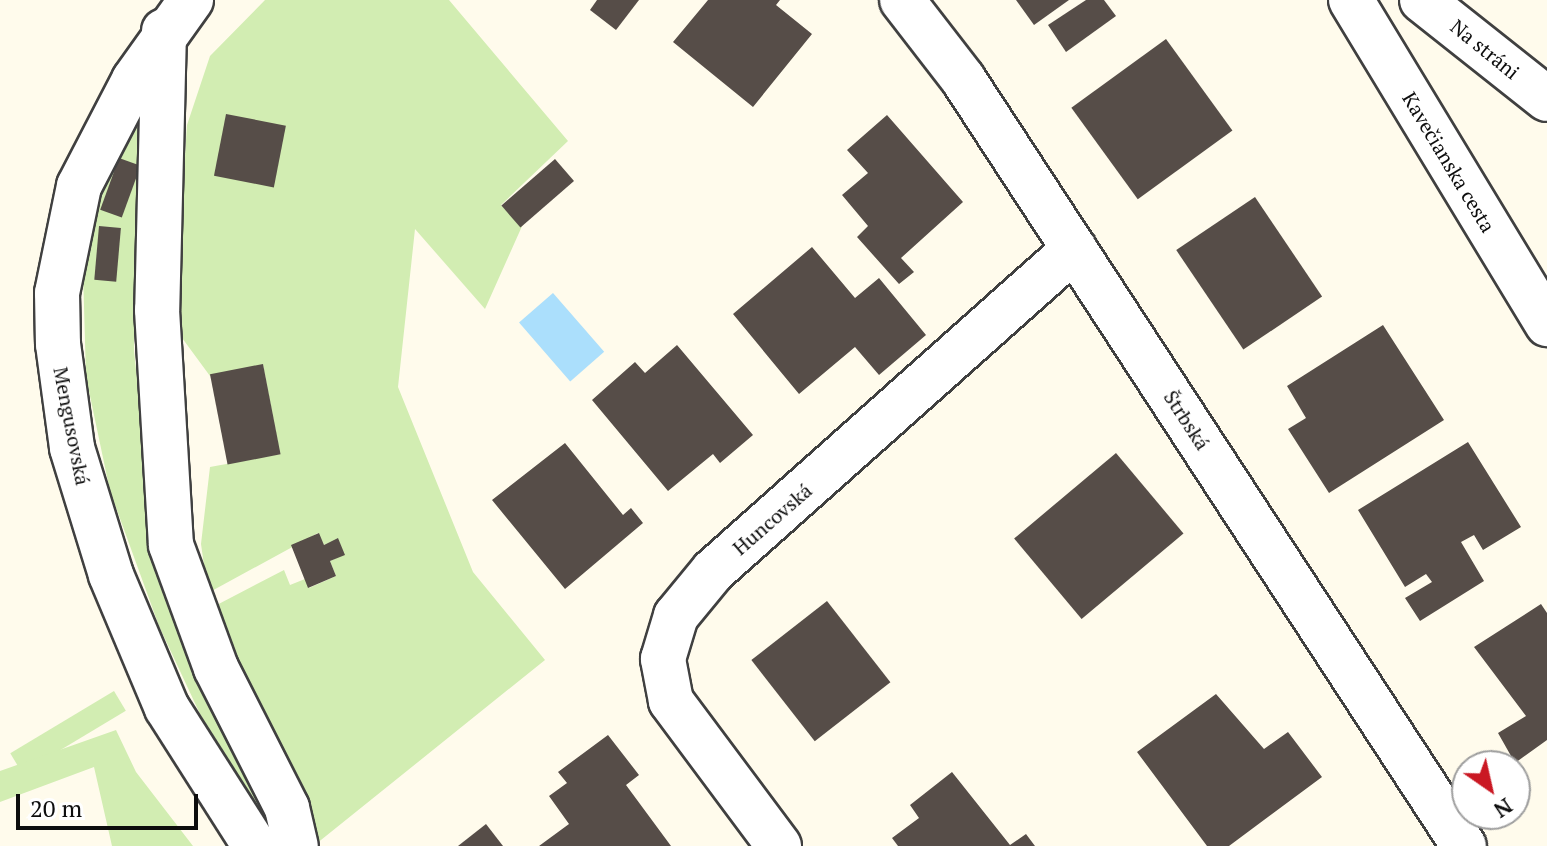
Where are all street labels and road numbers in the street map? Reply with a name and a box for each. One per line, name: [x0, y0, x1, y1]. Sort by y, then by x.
street label: Na stráni: [1446, 14, 1524, 84]
street label: Kavečianska cesta: [1398, 88, 1500, 236]
street label: Mengusovská: [49, 365, 95, 487]
street label: Štrbská: [1159, 386, 1215, 454]
street label: Huncovská: [728, 478, 816, 560]

